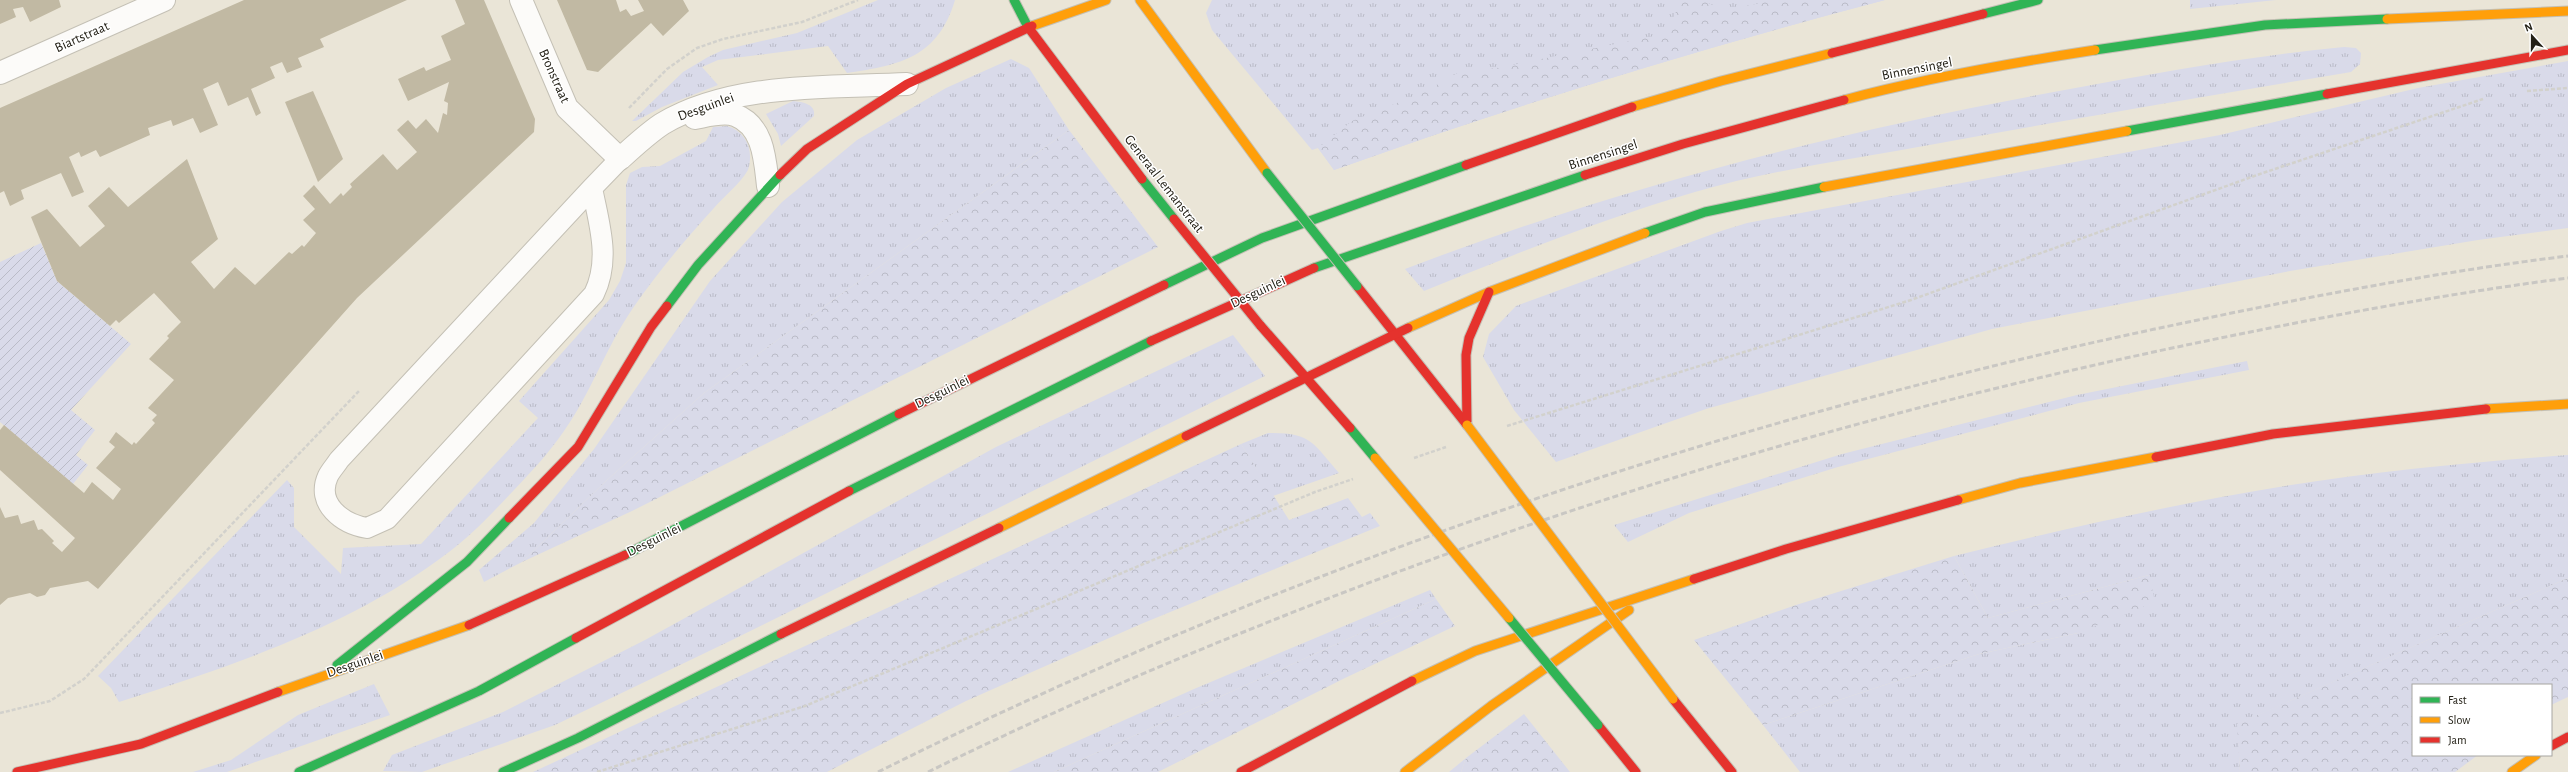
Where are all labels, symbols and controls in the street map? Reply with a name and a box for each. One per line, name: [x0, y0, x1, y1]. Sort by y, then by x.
north arrow: [2512, 16, 2552, 56]
street label: Biartstraat: [53, 19, 112, 55]
text: N: [2523, 21, 2534, 34]
street label: Bronstraat: [536, 47, 572, 105]
street label: Binnensingel: [1881, 55, 1953, 83]
street label: Desguinlei: [676, 90, 736, 124]
street label: Generaal Lemanstraat: [1122, 133, 1207, 236]
street label: Binnensingel: [1567, 137, 1639, 173]
street label: Desguinlei: [1229, 273, 1287, 311]
street label: Desguinlei: [913, 373, 971, 411]
street label: Desguinlei: [625, 521, 683, 559]
street label: Desguinlei: [325, 648, 385, 680]
legend: [2412, 684, 2552, 756]
text: Fast: [2448, 694, 2467, 706]
text: Slow: [2448, 714, 2470, 726]
text: Jam: [2448, 734, 2467, 746]

